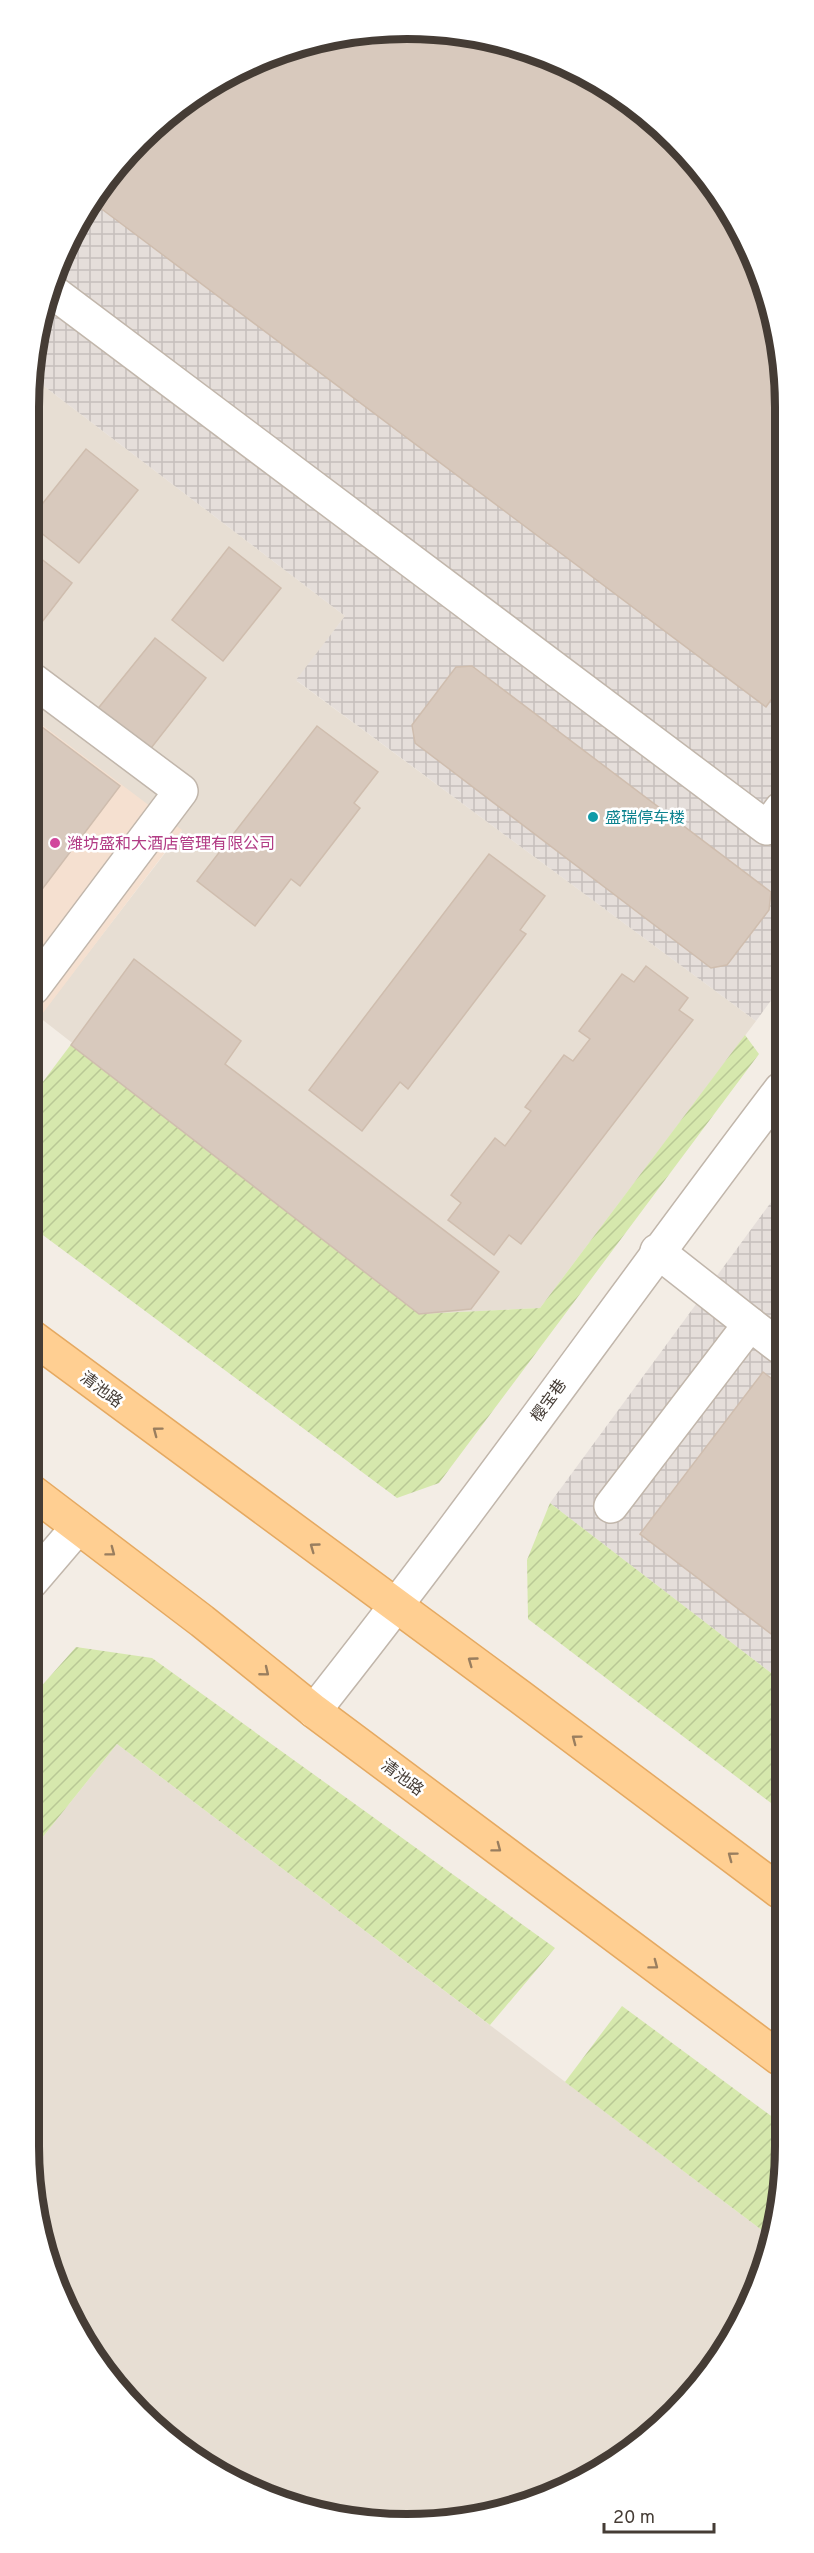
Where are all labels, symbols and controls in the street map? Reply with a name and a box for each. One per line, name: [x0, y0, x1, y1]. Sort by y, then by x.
place label: 盛瑞停车楼: [605, 809, 685, 829]
marker: 盛瑞停车楼: [586, 810, 600, 824]
place label: 潍坊盛和大酒店管理有限公司: [67, 835, 275, 855]
marker: 潍坊盛和大酒店管理有限公司: [48, 836, 62, 850]
street label: 清池路: [76, 1368, 126, 1413]
street label: 樱宝巷: [527, 1376, 572, 1426]
one-way arrow: [153, 1427, 164, 1438]
one-way arrow: [309, 1543, 320, 1554]
one-way arrow: [105, 1545, 116, 1556]
one-way arrow: [467, 1658, 478, 1669]
one-way arrow: [258, 1664, 269, 1675]
one-way arrow: [572, 1735, 583, 1746]
street label: 清池路: [377, 1756, 427, 1801]
one-way arrow: [491, 1841, 502, 1852]
one-way arrow: [728, 1853, 739, 1864]
one-way arrow: [647, 1957, 658, 1968]
scale bar: [604, 2496, 714, 2534]
text: 20 m: [613, 2507, 655, 2530]

